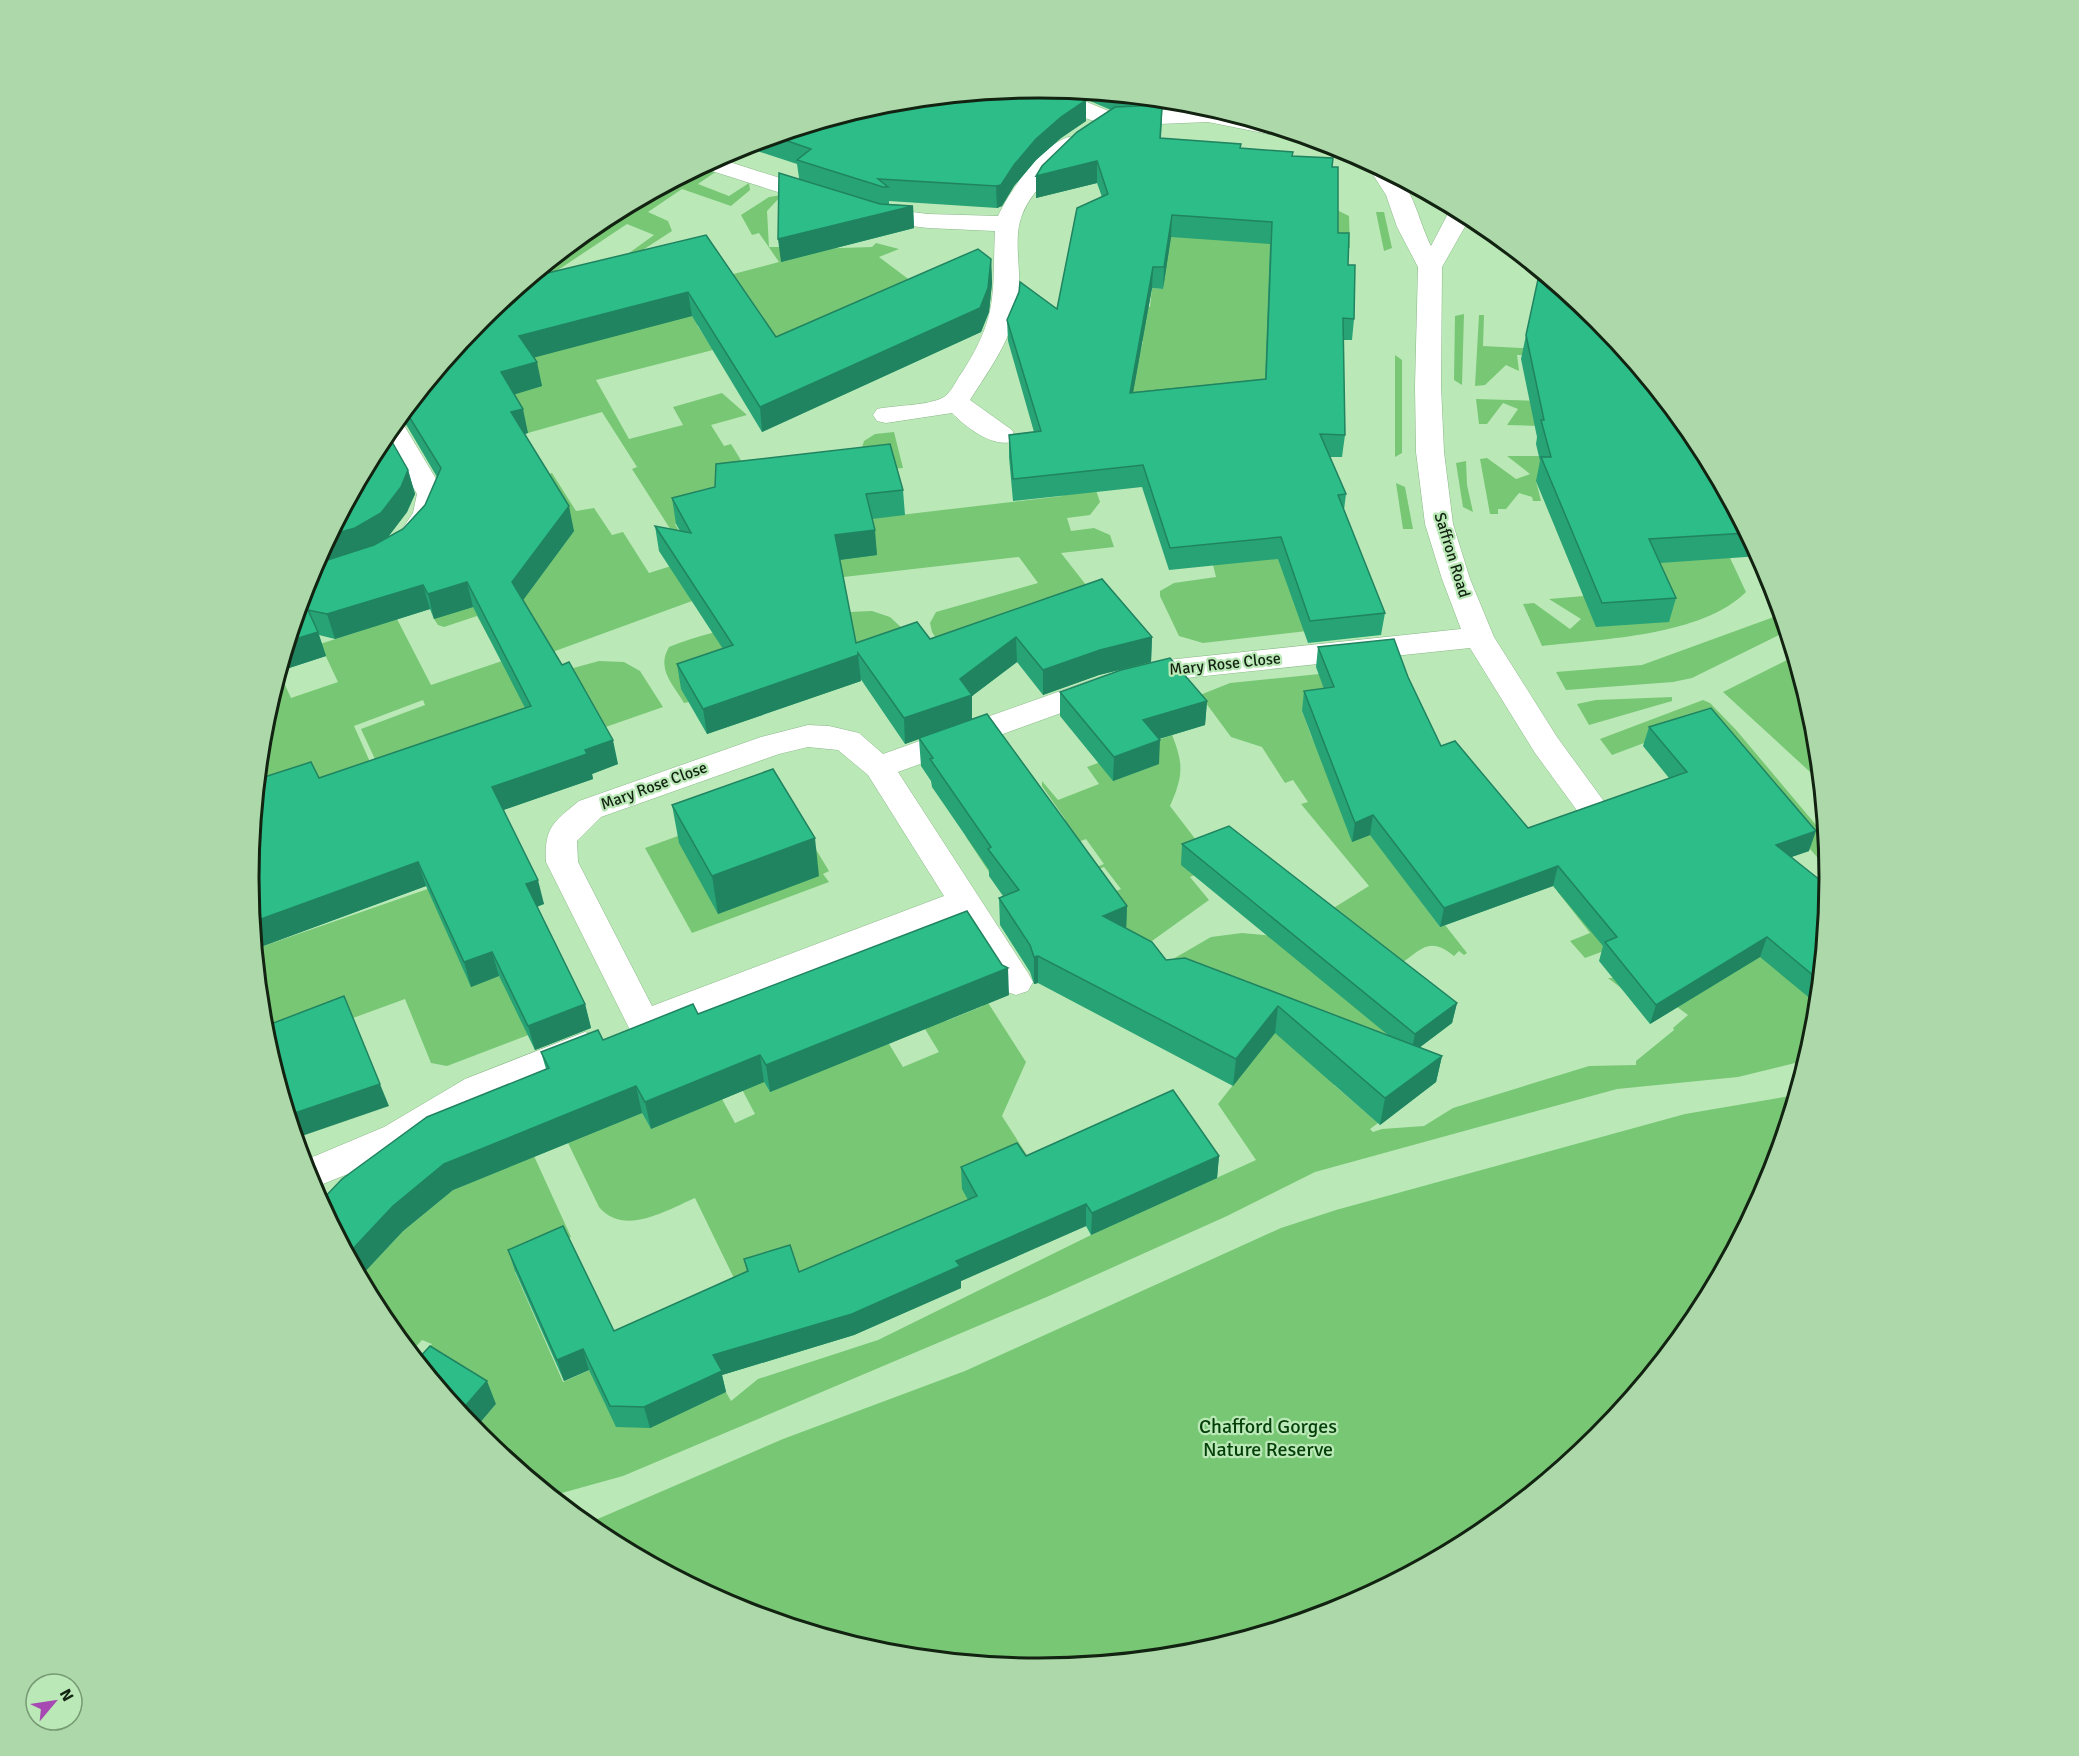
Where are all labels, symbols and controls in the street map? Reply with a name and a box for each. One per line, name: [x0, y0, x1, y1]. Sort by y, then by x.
street label: Saffron Road: [1430, 510, 1474, 600]
street label: Mary Rose Close: [1168, 648, 1282, 680]
street label: Mary Rose Close: [598, 757, 710, 815]
park label: Chafford Gorges Nature Reserve: [1199, 1414, 1337, 1462]
north arrow: [24, 1672, 84, 1732]
text: N: [55, 1685, 78, 1705]

